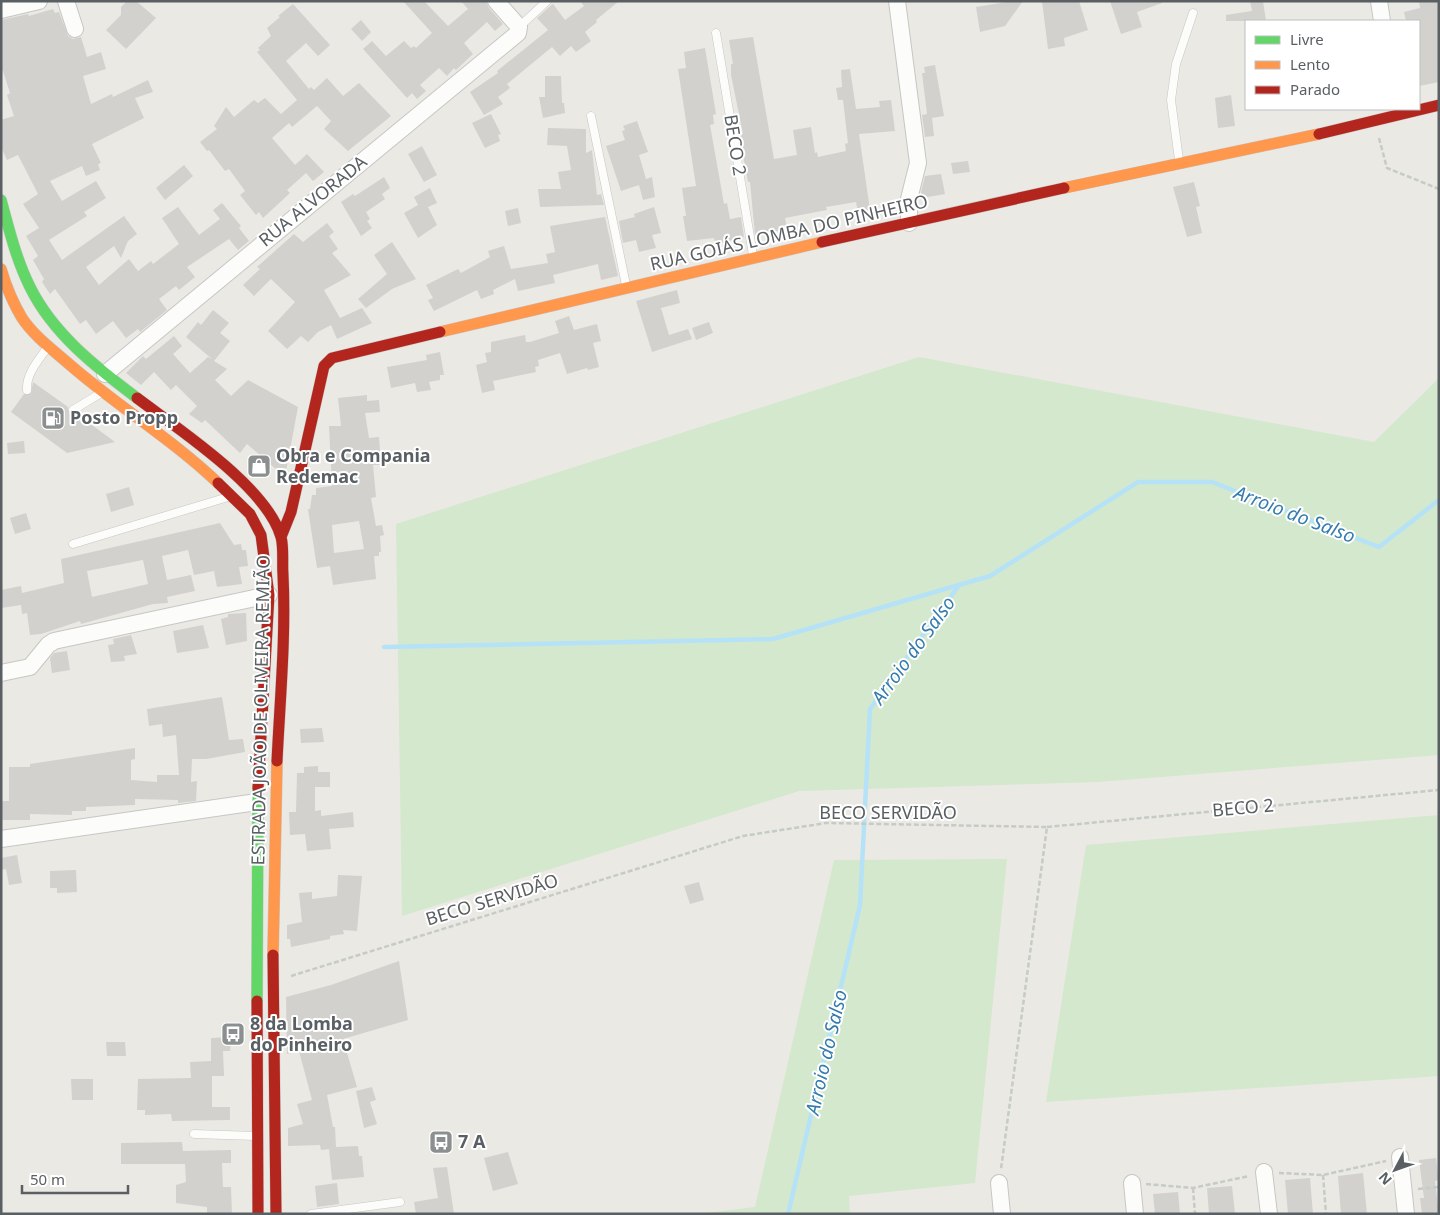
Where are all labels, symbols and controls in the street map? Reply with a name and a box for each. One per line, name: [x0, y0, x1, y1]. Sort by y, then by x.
legend: [1245, 20, 1420, 110]
text: Livre: [1290, 29, 1324, 49]
text: Lento: [1290, 54, 1330, 74]
text: Parado: [1290, 79, 1340, 99]
street label: BECO 2: [719, 112, 753, 177]
street label: RUA ALVORADA: [253, 149, 372, 251]
street label: RUA GOIÁS LOMBA DO PINHEIRO: [648, 188, 930, 276]
fuel station icon: Posto Propp: [40, 405, 66, 431]
place label: Posto Propp: [70, 405, 178, 429]
place label: Obra e Compania Redemac: [276, 443, 431, 488]
shop icon: Obra e Compania Redemac: [246, 453, 272, 479]
water label: Arroio do Salso: [1229, 478, 1359, 549]
street label: ESTRADA JOÃO DE OLIVEIRA REMIÃO: [245, 554, 275, 865]
water label: Arroio do Salso: [864, 591, 961, 711]
street label: BECO 2: [1211, 792, 1275, 822]
street label: BECO SERVIDÃO: [819, 800, 957, 824]
street label: BECO SERVIDÃO: [422, 867, 561, 931]
water label: Arroio do Salso: [799, 987, 853, 1119]
place label: 8 da Lomba do Pinheiro: [250, 1011, 353, 1056]
bus stop icon: 8 da Lomba do Pinheiro: [220, 1021, 246, 1047]
bus stop icon: 7 A: [428, 1129, 454, 1155]
place label: 7 A: [458, 1129, 486, 1153]
north arrow: [1370, 1145, 1420, 1195]
scale bar: [22, 1162, 129, 1194]
text: N: [1374, 1168, 1396, 1189]
text: 50 m: [30, 1169, 65, 1189]

